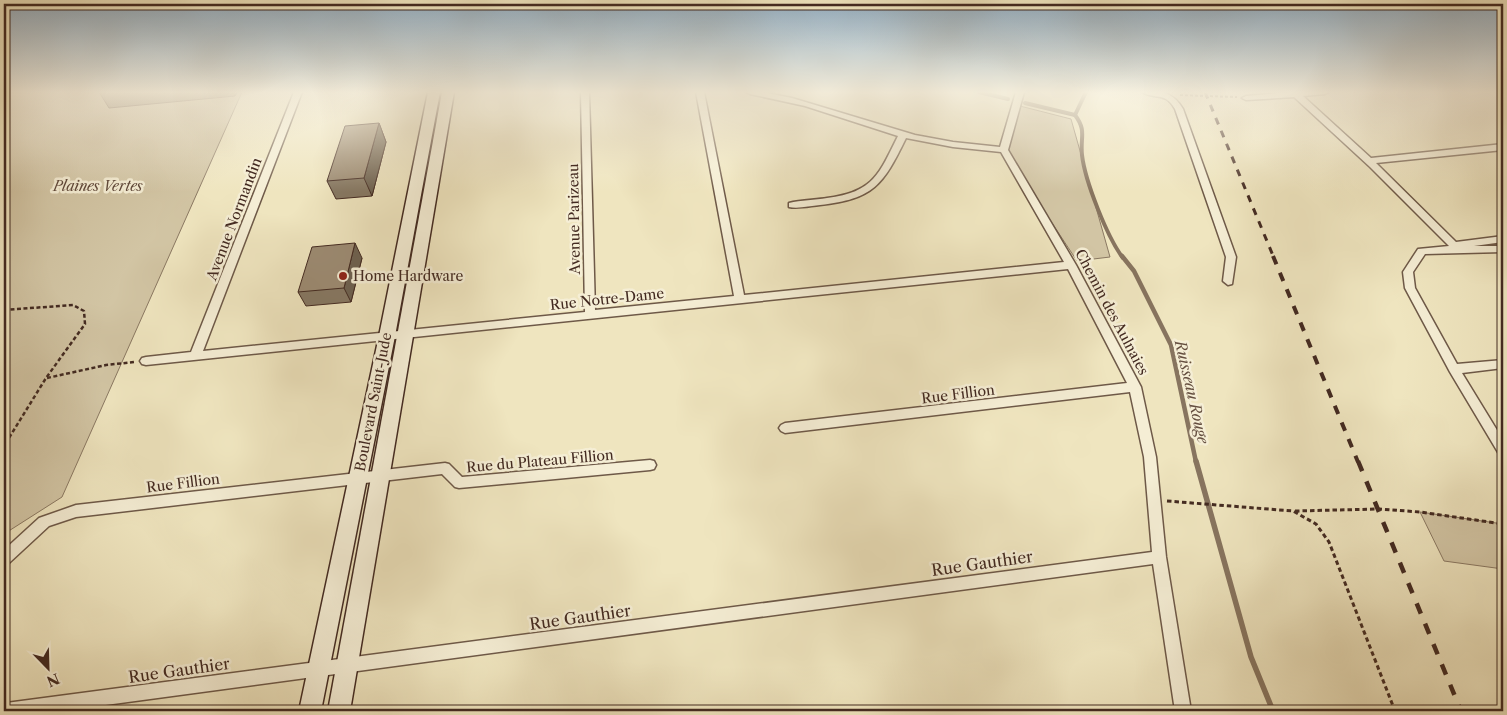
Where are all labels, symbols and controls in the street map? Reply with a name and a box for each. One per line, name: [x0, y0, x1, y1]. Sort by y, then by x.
street label: Avenue Normandin: [202, 155, 266, 284]
street label: Avenue Parizeau: [564, 163, 584, 276]
park label: Plaines Vertes: [52, 177, 144, 195]
street label: Chemin des Aulnaies: [1071, 246, 1153, 378]
place label: Home Hardware: [353, 267, 464, 285]
marker: Home Hardware: [337, 270, 349, 282]
street label: Rue Notre-Dame: [549, 284, 665, 314]
street label: Boulevard Saint-Jude: [351, 331, 395, 473]
water label: Ruisseau Rouge: [1171, 337, 1213, 446]
street label: Rue Fillion: [920, 381, 996, 407]
street label: Rue du Plateau Fillion: [466, 446, 615, 476]
street label: Rue Fillion: [145, 470, 221, 496]
street label: Rue Gauthier: [930, 546, 1034, 580]
street label: Rue Gauthier: [528, 600, 632, 634]
north arrow: [22, 642, 72, 692]
street label: Rue Gauthier: [127, 653, 231, 687]
text: N: [44, 669, 62, 691]

